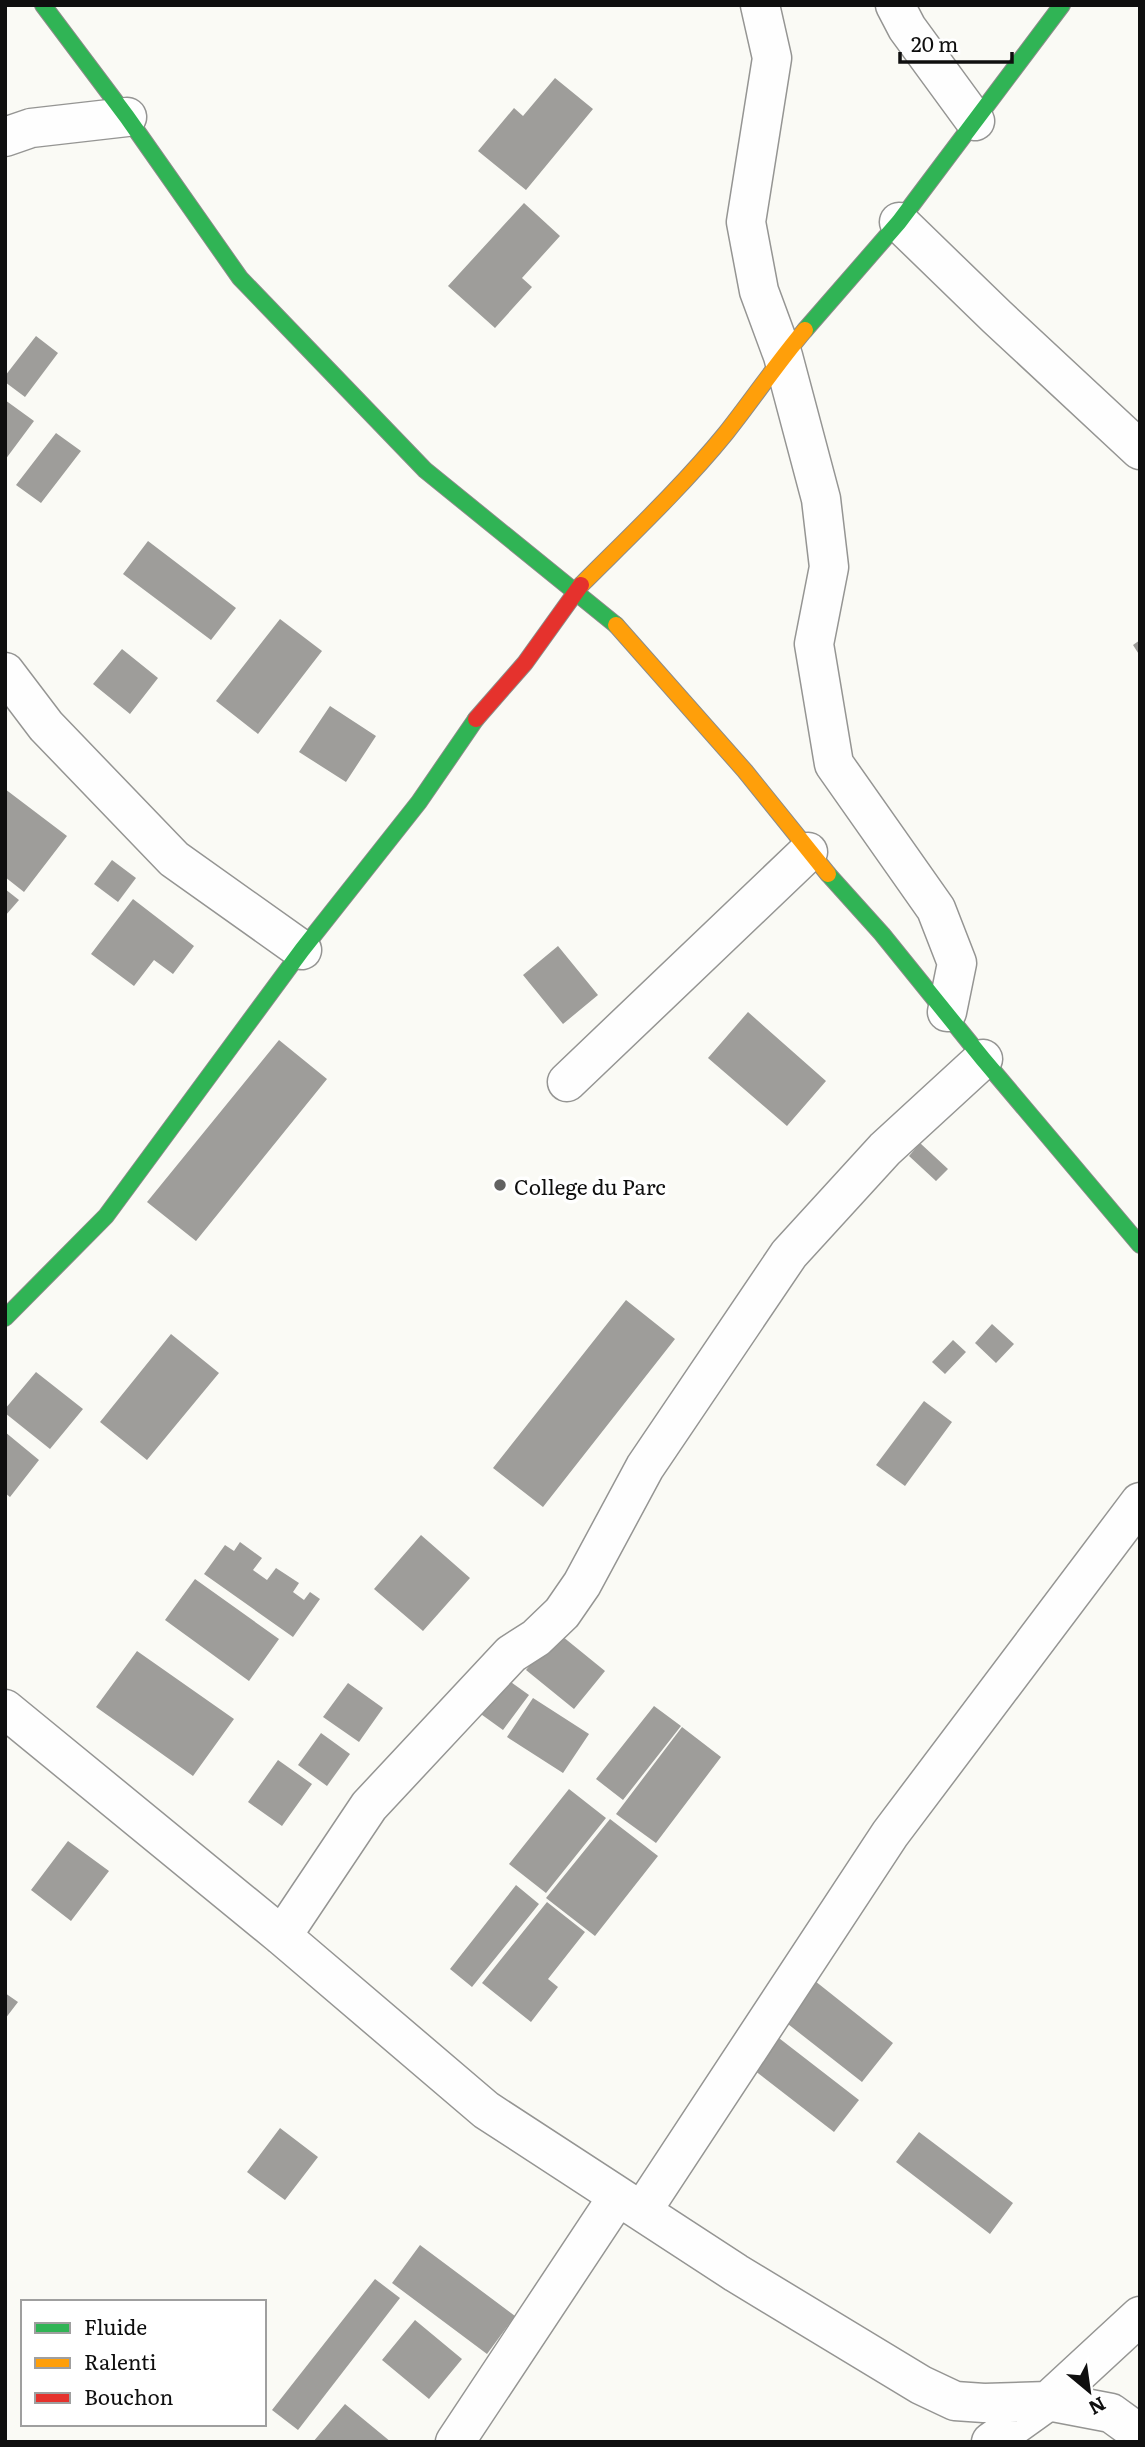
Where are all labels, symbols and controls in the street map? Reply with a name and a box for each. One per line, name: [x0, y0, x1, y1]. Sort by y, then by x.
scale bar: [900, 21, 1012, 65]
text: 20 m: [911, 27, 958, 58]
place label: College du Parc: [514, 1170, 666, 1201]
marker: College du Parc: [492, 1177, 508, 1193]
legend: [21, 2300, 266, 2426]
text: Fluide: [84, 2310, 147, 2341]
text: Ralenti: [84, 2345, 157, 2376]
north arrow: [1054, 2356, 1124, 2426]
text: Bouchon: [84, 2380, 174, 2411]
text: N: [1084, 2391, 1111, 2423]

